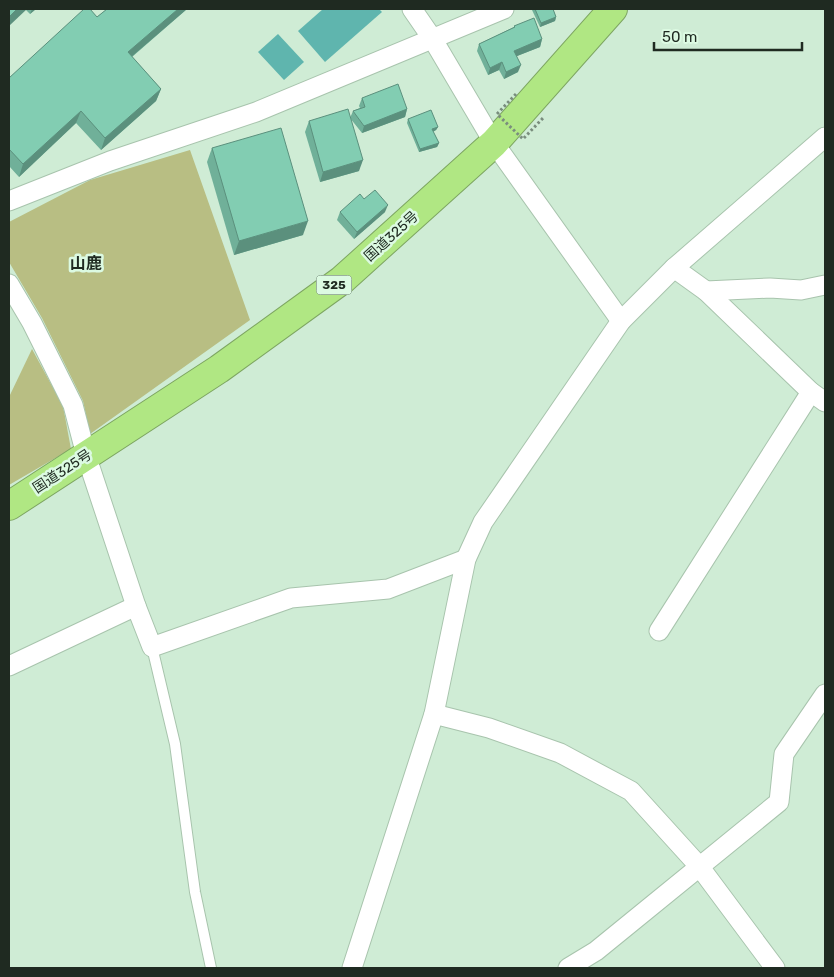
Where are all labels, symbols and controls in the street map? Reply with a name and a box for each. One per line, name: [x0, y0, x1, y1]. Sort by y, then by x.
scale bar: [654, 20, 802, 52]
text: 50 m: [662, 28, 697, 46]
street label: 国道325号: [361, 208, 422, 265]
district label: 山鹿: [70, 254, 102, 273]
road number: 325: [316, 276, 352, 294]
street label: 国道325号: [30, 446, 95, 497]

